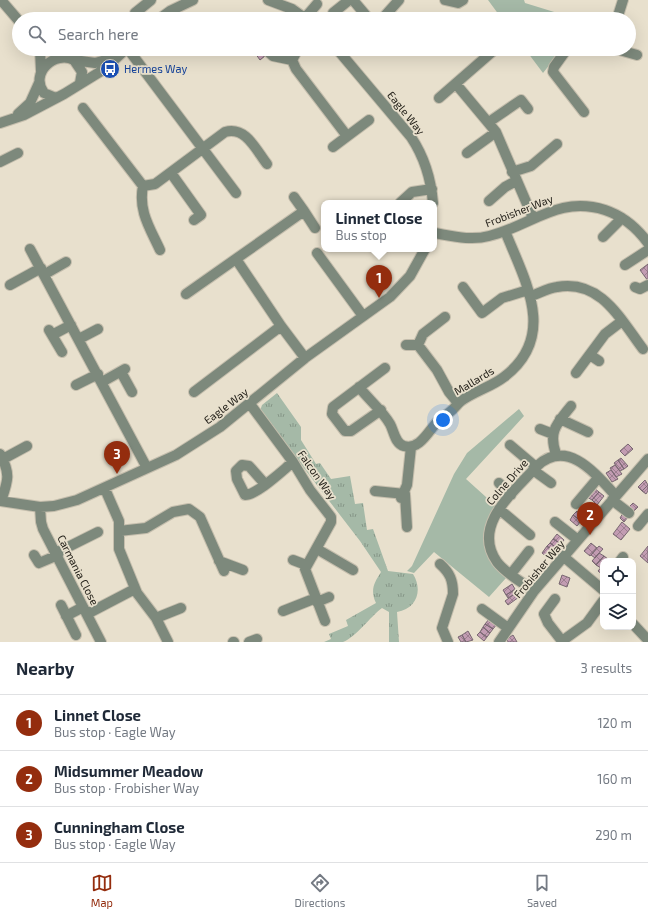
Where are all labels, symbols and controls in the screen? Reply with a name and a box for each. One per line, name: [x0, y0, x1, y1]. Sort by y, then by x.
search box: [12, 12, 636, 56]
icon: search: [26, 23, 48, 45]
text: Search here: [58, 25, 139, 43]
bus stop icon: Hermes Way: [99, 58, 121, 80]
place label: Hermes Way: [124, 62, 187, 75]
street label: Eagle Way: [385, 88, 428, 137]
street label: Frobisher Way: [483, 192, 555, 229]
popup: [321, 200, 437, 252]
text: Linnet Close: [335, 209, 423, 227]
text: Bus stop: [335, 227, 387, 243]
pin: 1: [366, 265, 392, 298]
street label: Mallards: [451, 363, 496, 398]
street label: Eagle Way: [201, 385, 251, 426]
your location: [433, 410, 453, 430]
pin: 3: [104, 441, 130, 474]
street label: Falcon Way: [296, 447, 339, 502]
street label: Colne Drive: [483, 456, 530, 507]
pin: 2: [577, 502, 603, 535]
street label: Carmania Close: [55, 532, 102, 607]
street label: Frobisher Way: [511, 537, 567, 600]
map controls: [600, 558, 636, 630]
button: locate: [600, 558, 636, 594]
button: layers: [600, 594, 636, 630]
text: Nearby: [16, 658, 74, 678]
text: 3 results: [581, 660, 632, 676]
text: Linnet Close: [54, 706, 141, 724]
text: 1: [26, 715, 32, 731]
text: 120 m: [597, 715, 632, 731]
text: Bus stop · Eagle Way: [54, 724, 176, 740]
text: Midsummer Meadow: [54, 762, 203, 780]
text: 2: [25, 771, 33, 787]
text: 160 m: [597, 771, 632, 787]
text: Bus stop · Frobisher Way: [54, 780, 199, 796]
text: Cunningham Close: [54, 818, 185, 836]
text: 3: [25, 827, 33, 843]
text: 290 m: [595, 827, 632, 843]
text: Bus stop · Eagle Way: [54, 836, 176, 852]
tab: Map: [91, 872, 113, 909]
tab: Directions: [295, 872, 345, 909]
tab: Saved: [527, 872, 557, 909]

